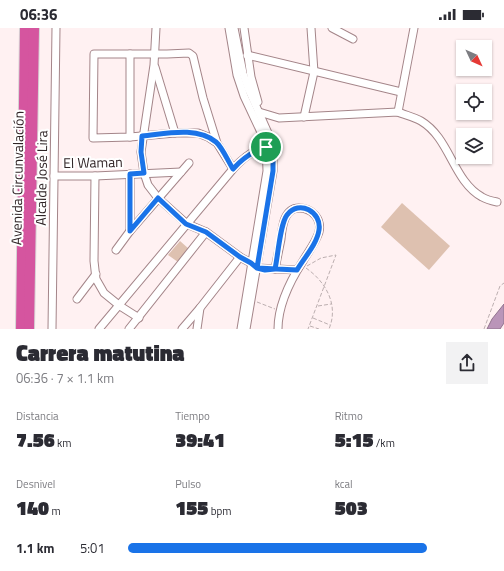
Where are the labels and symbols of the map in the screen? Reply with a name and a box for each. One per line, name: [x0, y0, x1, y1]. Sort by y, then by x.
north arrow: [456, 40, 492, 76]
street label: Avenida Circunvalación: [5, 111, 29, 245]
street label: Alcalde José Lira: [30, 130, 52, 226]
pin: [249, 130, 283, 164]
street label: El Waman: [63, 151, 123, 173]

